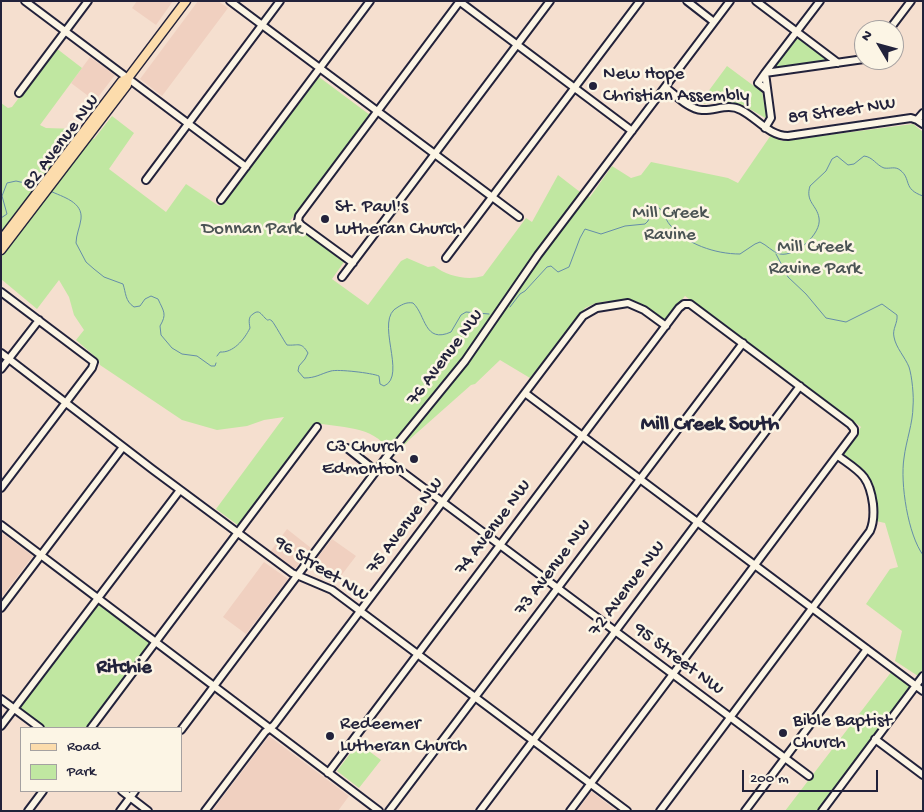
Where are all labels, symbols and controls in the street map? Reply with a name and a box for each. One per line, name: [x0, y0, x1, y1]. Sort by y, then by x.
north arrow: [854, 20, 904, 70]
text: N: [858, 28, 877, 45]
place label: New Hope Christian Assembly: [603, 64, 749, 108]
marker: New Hope Christian Assembly: [587, 80, 599, 92]
street label: 82 Avenue NW: [18, 90, 106, 196]
street label: 89 Street NW: [787, 93, 897, 131]
place label: St. Paul's Lutheran Church: [335, 197, 462, 241]
park label: Mill Creek Ravine: [632, 203, 708, 247]
marker: St. Paul's Lutheran Church: [319, 213, 331, 225]
park label: Donnan Park: [202, 219, 302, 241]
park label: Mill Creek Ravine Park: [769, 237, 861, 281]
street label: 76 Avenue NW: [403, 306, 489, 410]
district label: Mill Creek South: [641, 413, 779, 439]
place label: C3 Church Edmonton: [322, 437, 404, 481]
marker: C3 Church Edmonton: [408, 453, 420, 465]
street label: 75 Avenue NW: [362, 473, 450, 579]
street label: 74 Avenue NW: [451, 476, 537, 580]
street label: 73 Avenue NW: [510, 515, 598, 621]
street label: 96 Street NW: [269, 532, 373, 608]
street label: 72 Avenue NW: [585, 537, 671, 641]
street label: 95 Street NW: [628, 618, 728, 702]
district label: Ritchie: [96, 657, 152, 681]
place label: Bible Baptist Church: [793, 711, 892, 755]
place label: Redeemer Lutheran Church: [340, 714, 467, 758]
legend: [20, 727, 182, 792]
marker: Bible Baptist Church: [777, 727, 789, 739]
marker: Redeemer Lutheran Church: [324, 730, 336, 742]
text: Road: [67, 738, 100, 756]
scale bar: [744, 760, 880, 792]
text: Park: [67, 763, 96, 781]
text: 200 m: [750, 770, 789, 788]

